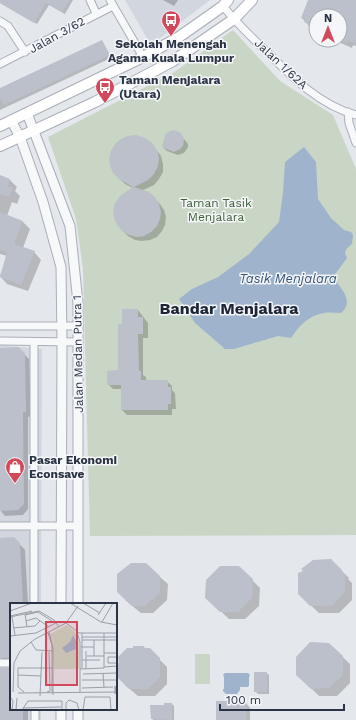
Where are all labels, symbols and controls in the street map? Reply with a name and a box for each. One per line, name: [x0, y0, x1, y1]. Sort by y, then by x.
north arrow: [308, 8, 348, 48]
bus stop icon: Sekolah Menengah Agama Kuala Lumpur: [160, 9, 182, 37]
text: N: [324, 12, 332, 25]
street label: Jalan 3/62: [27, 14, 87, 56]
street label: Jalan 1/62A: [252, 36, 310, 92]
place label: Sekolah Menengah Agama Kuala Lumpur: [108, 37, 235, 65]
place label: Taman Menjalara (Utara): [119, 73, 221, 101]
bus stop icon: Taman Menjalara (Utara): [94, 76, 116, 104]
park label: Taman Tasik Menjalara: [180, 196, 252, 224]
water label: Tasik Menjalara: [239, 271, 337, 286]
street label: Jalan Medan Putra 1: [70, 295, 86, 413]
district label: Bandar Menjalara: [160, 299, 299, 318]
place label: Pasar Ekonomi Econsave: [29, 453, 117, 481]
shop icon: Pasar Ekonomi Econsave: [4, 456, 26, 484]
inset map: [10, 603, 117, 710]
scale bar: [220, 686, 344, 712]
text: 100 m: [226, 693, 261, 707]

